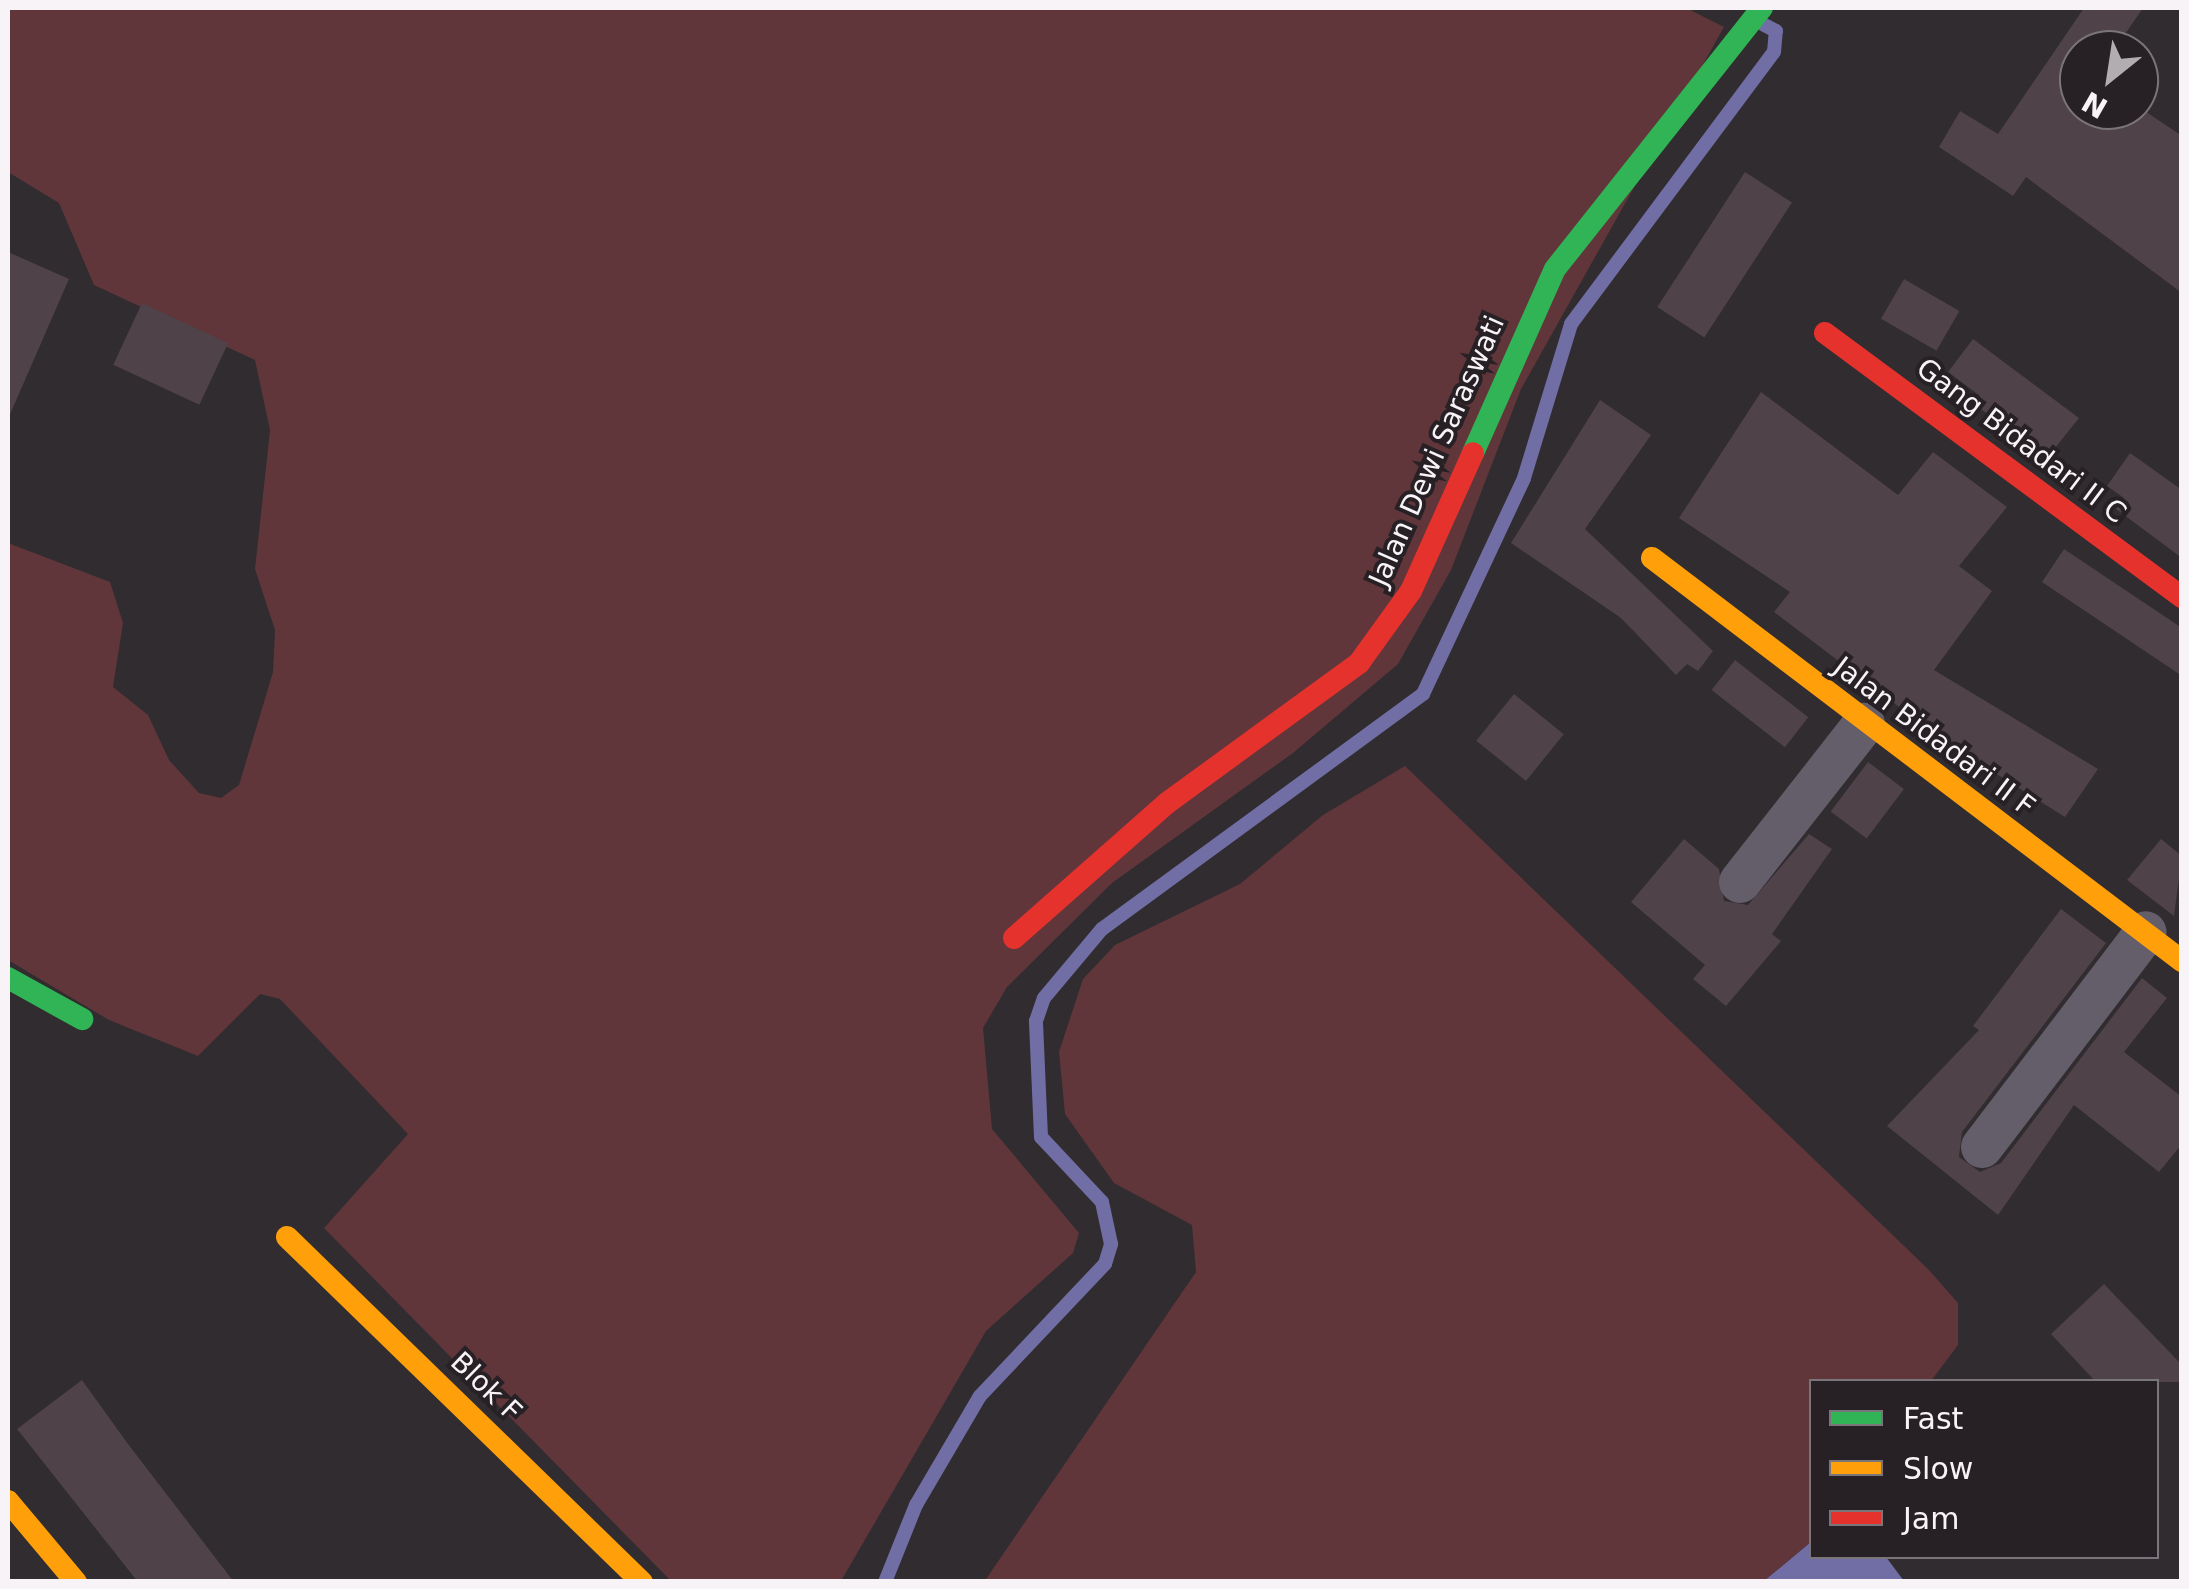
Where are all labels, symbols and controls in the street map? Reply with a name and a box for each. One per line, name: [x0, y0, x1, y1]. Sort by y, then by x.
north arrow: [2059, 30, 2159, 130]
text: N: [2076, 85, 2113, 125]
street label: Jalan Dewi Saraswati: [1362, 311, 1512, 591]
street label: Gang Bidadari II C: [1910, 351, 2132, 531]
street label: Jalan Bidadari II F: [1827, 650, 2041, 824]
street label: Blok F: [444, 1345, 528, 1429]
legend: [1809, 1379, 2159, 1559]
text: Fast: [1903, 1401, 1963, 1436]
text: Slow: [1903, 1451, 1973, 1486]
text: Jam: [1903, 1501, 1959, 1536]

